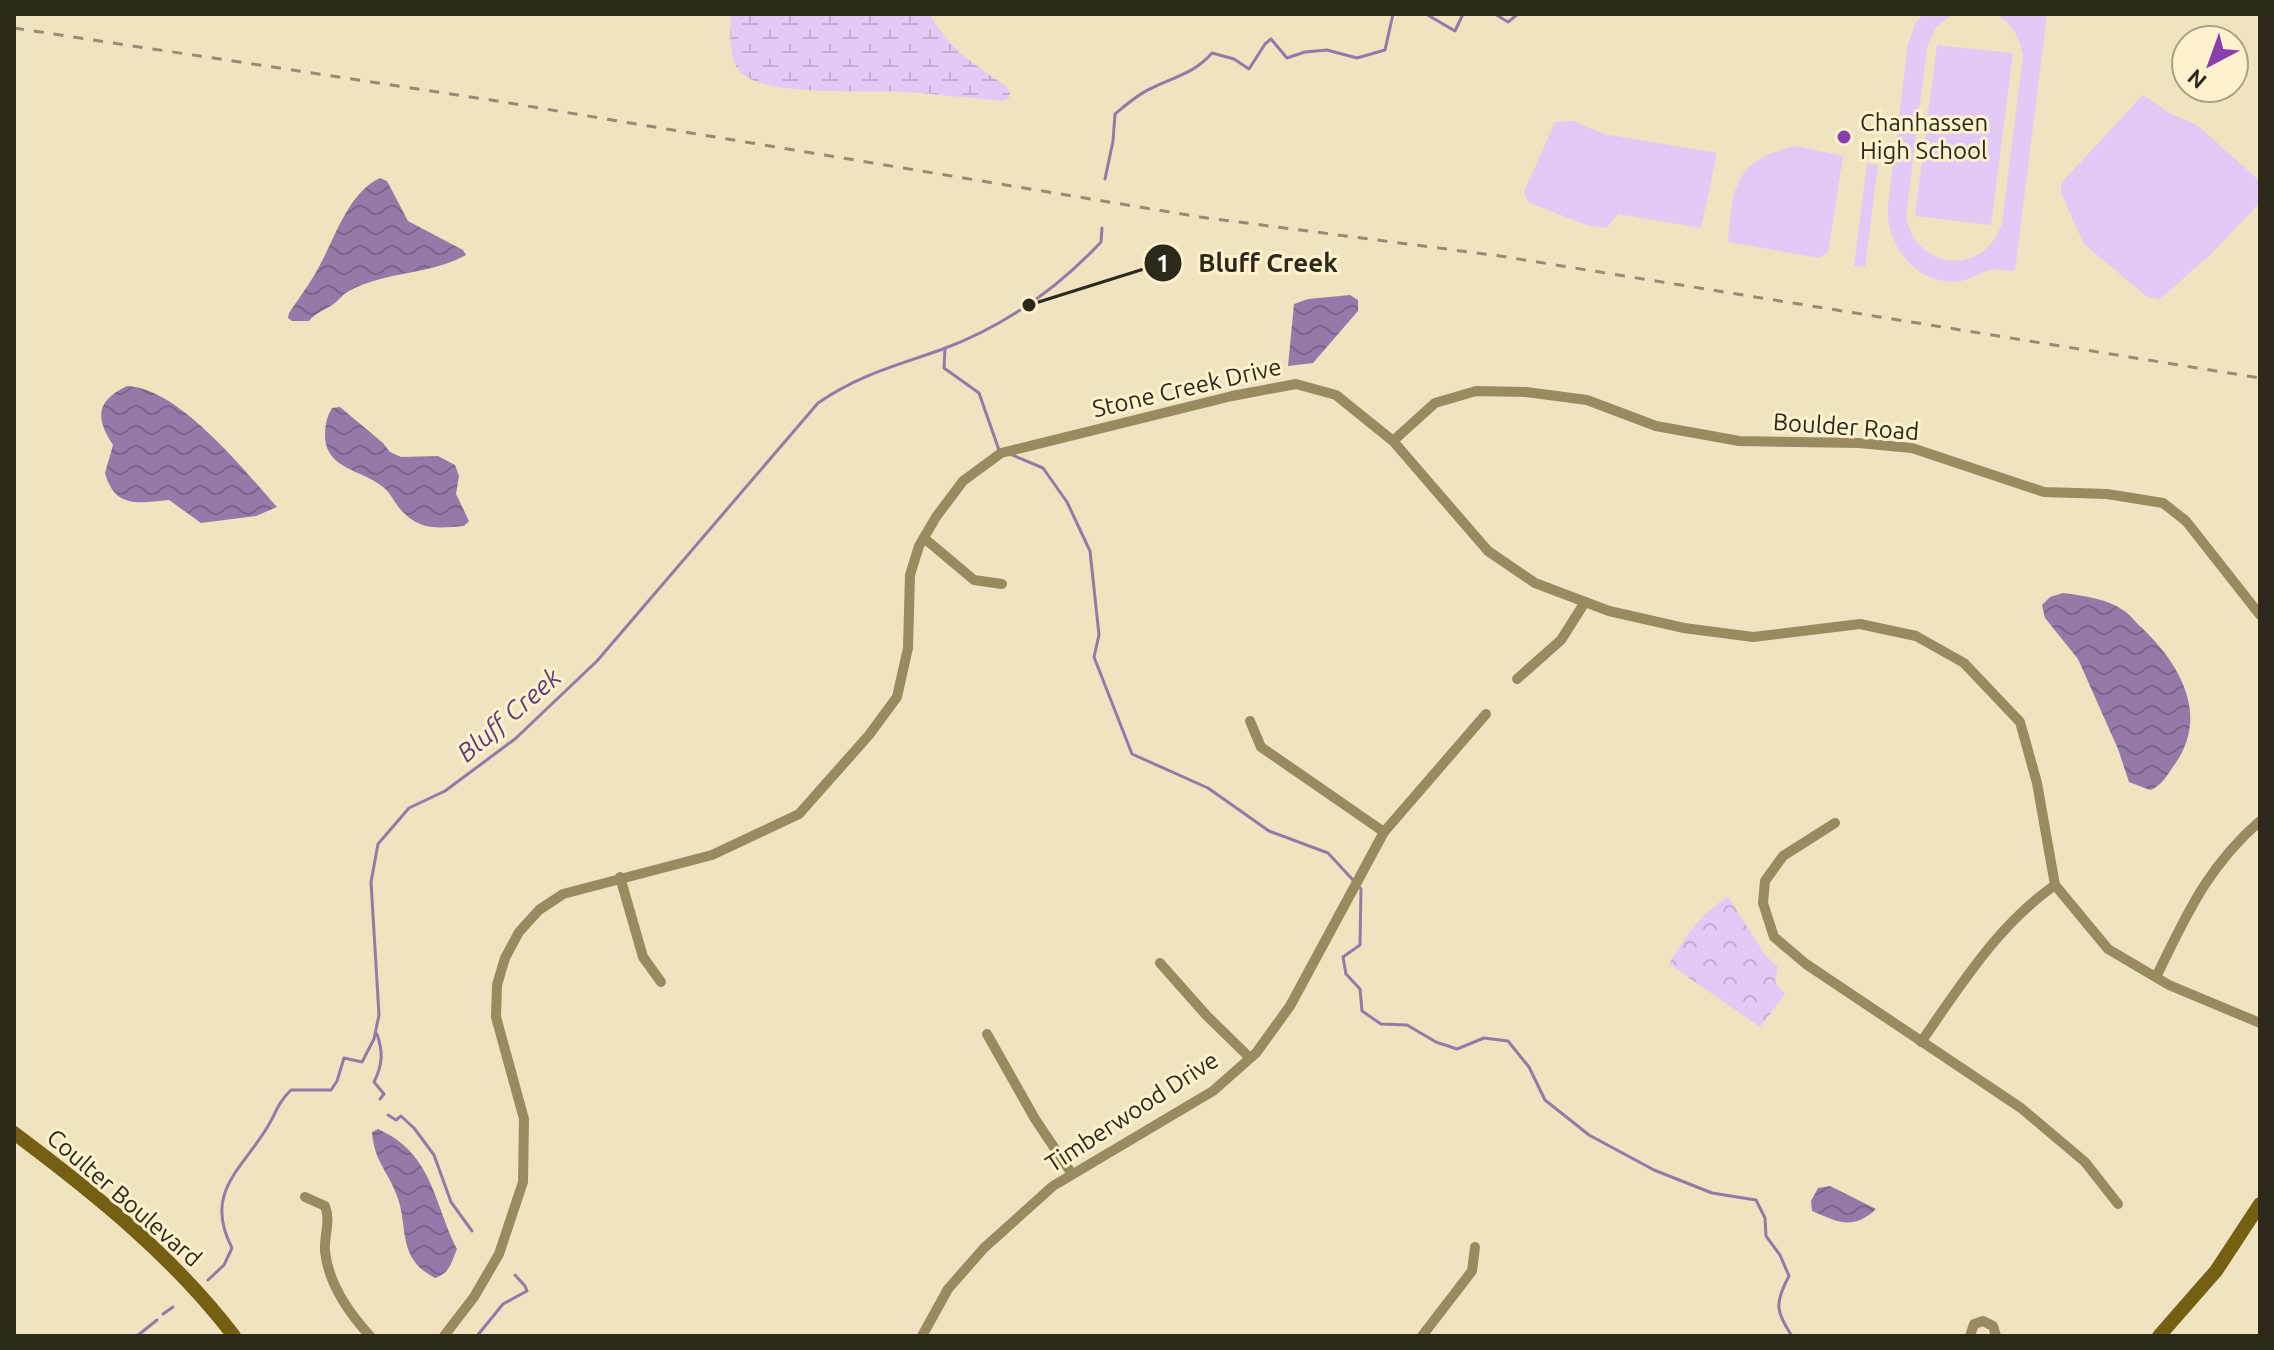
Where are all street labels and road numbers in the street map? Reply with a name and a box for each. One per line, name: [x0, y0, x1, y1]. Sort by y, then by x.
street label: Stone Creek Drive: [1090, 353, 1284, 422]
street label: Boulder Road: [1772, 408, 1920, 445]
street label: Timberwood Drive: [1040, 1046, 1223, 1177]
street label: Coulter Boulevard: [42, 1123, 207, 1272]

